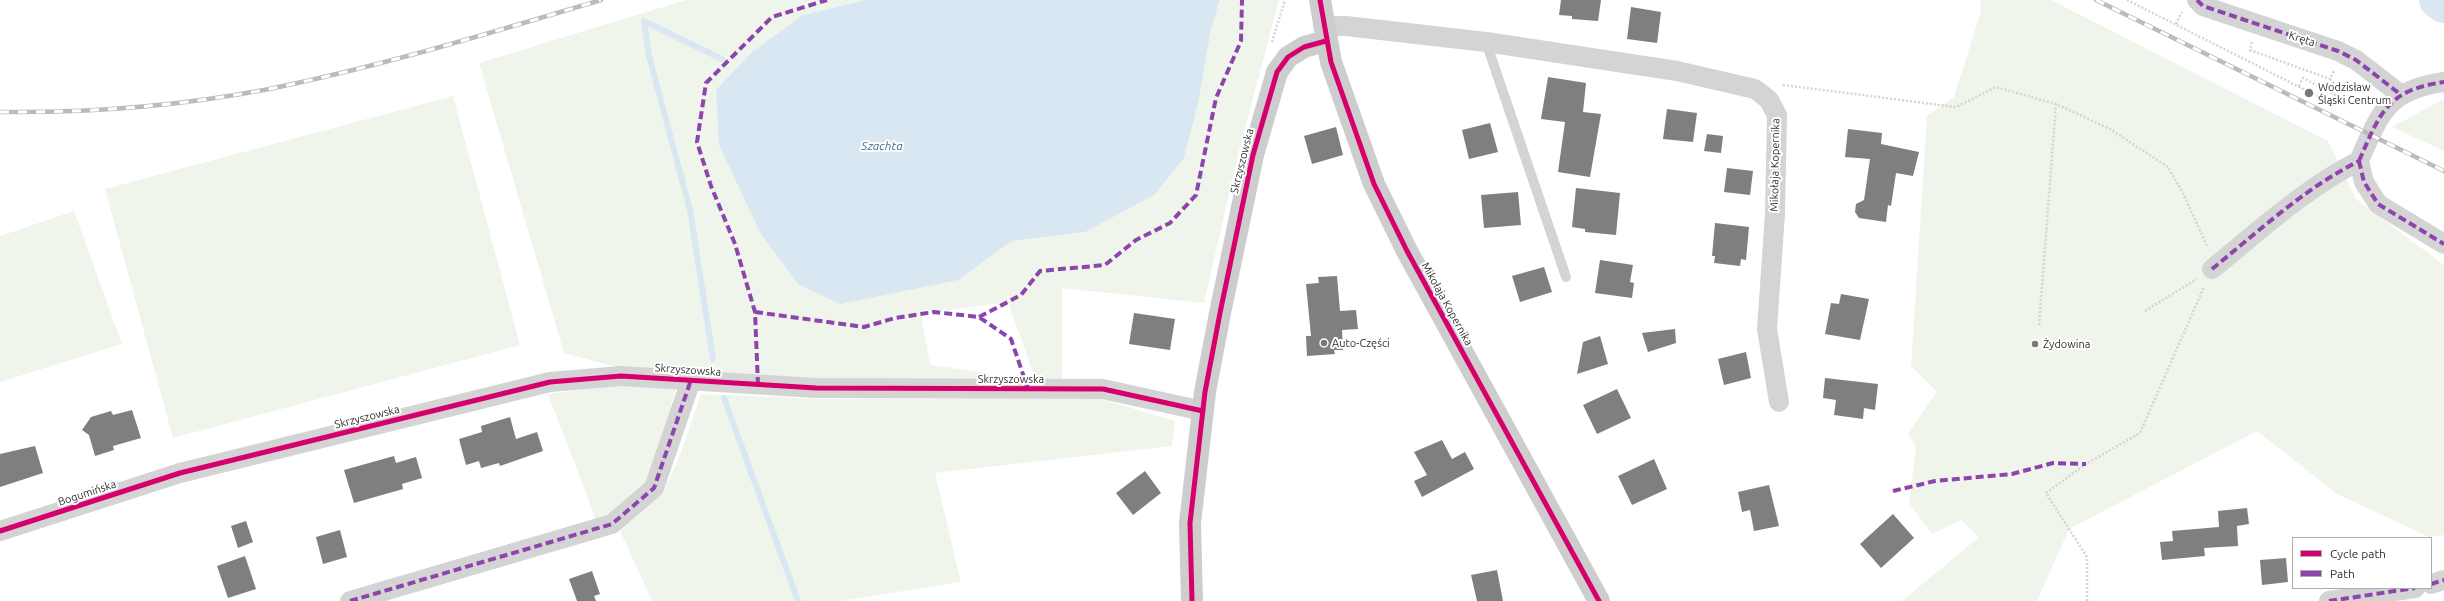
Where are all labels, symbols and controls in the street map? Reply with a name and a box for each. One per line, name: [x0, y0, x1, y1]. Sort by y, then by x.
street label: Kręta: [2287, 29, 2317, 49]
place label: Wodzisław Śląski Centrum: [2318, 80, 2391, 106]
marker: Wodzisław Śląski Centrum: [2303, 87, 2315, 99]
street label: Mikołaja Kopernika: [1768, 118, 1782, 212]
street label: Skrzyszowska: [1228, 127, 1256, 195]
water label: Szachta: [861, 139, 903, 153]
street label: Mikołaja Kopernika: [1419, 260, 1475, 348]
place label: Auto-Części: [1332, 336, 1390, 350]
place label: Żydowina: [2043, 337, 2090, 351]
marker: Auto-Części: [1319, 338, 1329, 348]
marker: Żydowina: [2030, 339, 2040, 349]
street label: Skrzyszowska: [654, 361, 722, 379]
street label: Skrzyszowska: [978, 372, 1044, 386]
street label: Skrzyszowska: [333, 403, 401, 431]
street label: Bogumińska: [56, 477, 118, 509]
legend: [2292, 537, 2432, 589]
text: Cycle path: [2330, 547, 2386, 560]
text: Path: [2330, 567, 2355, 580]

